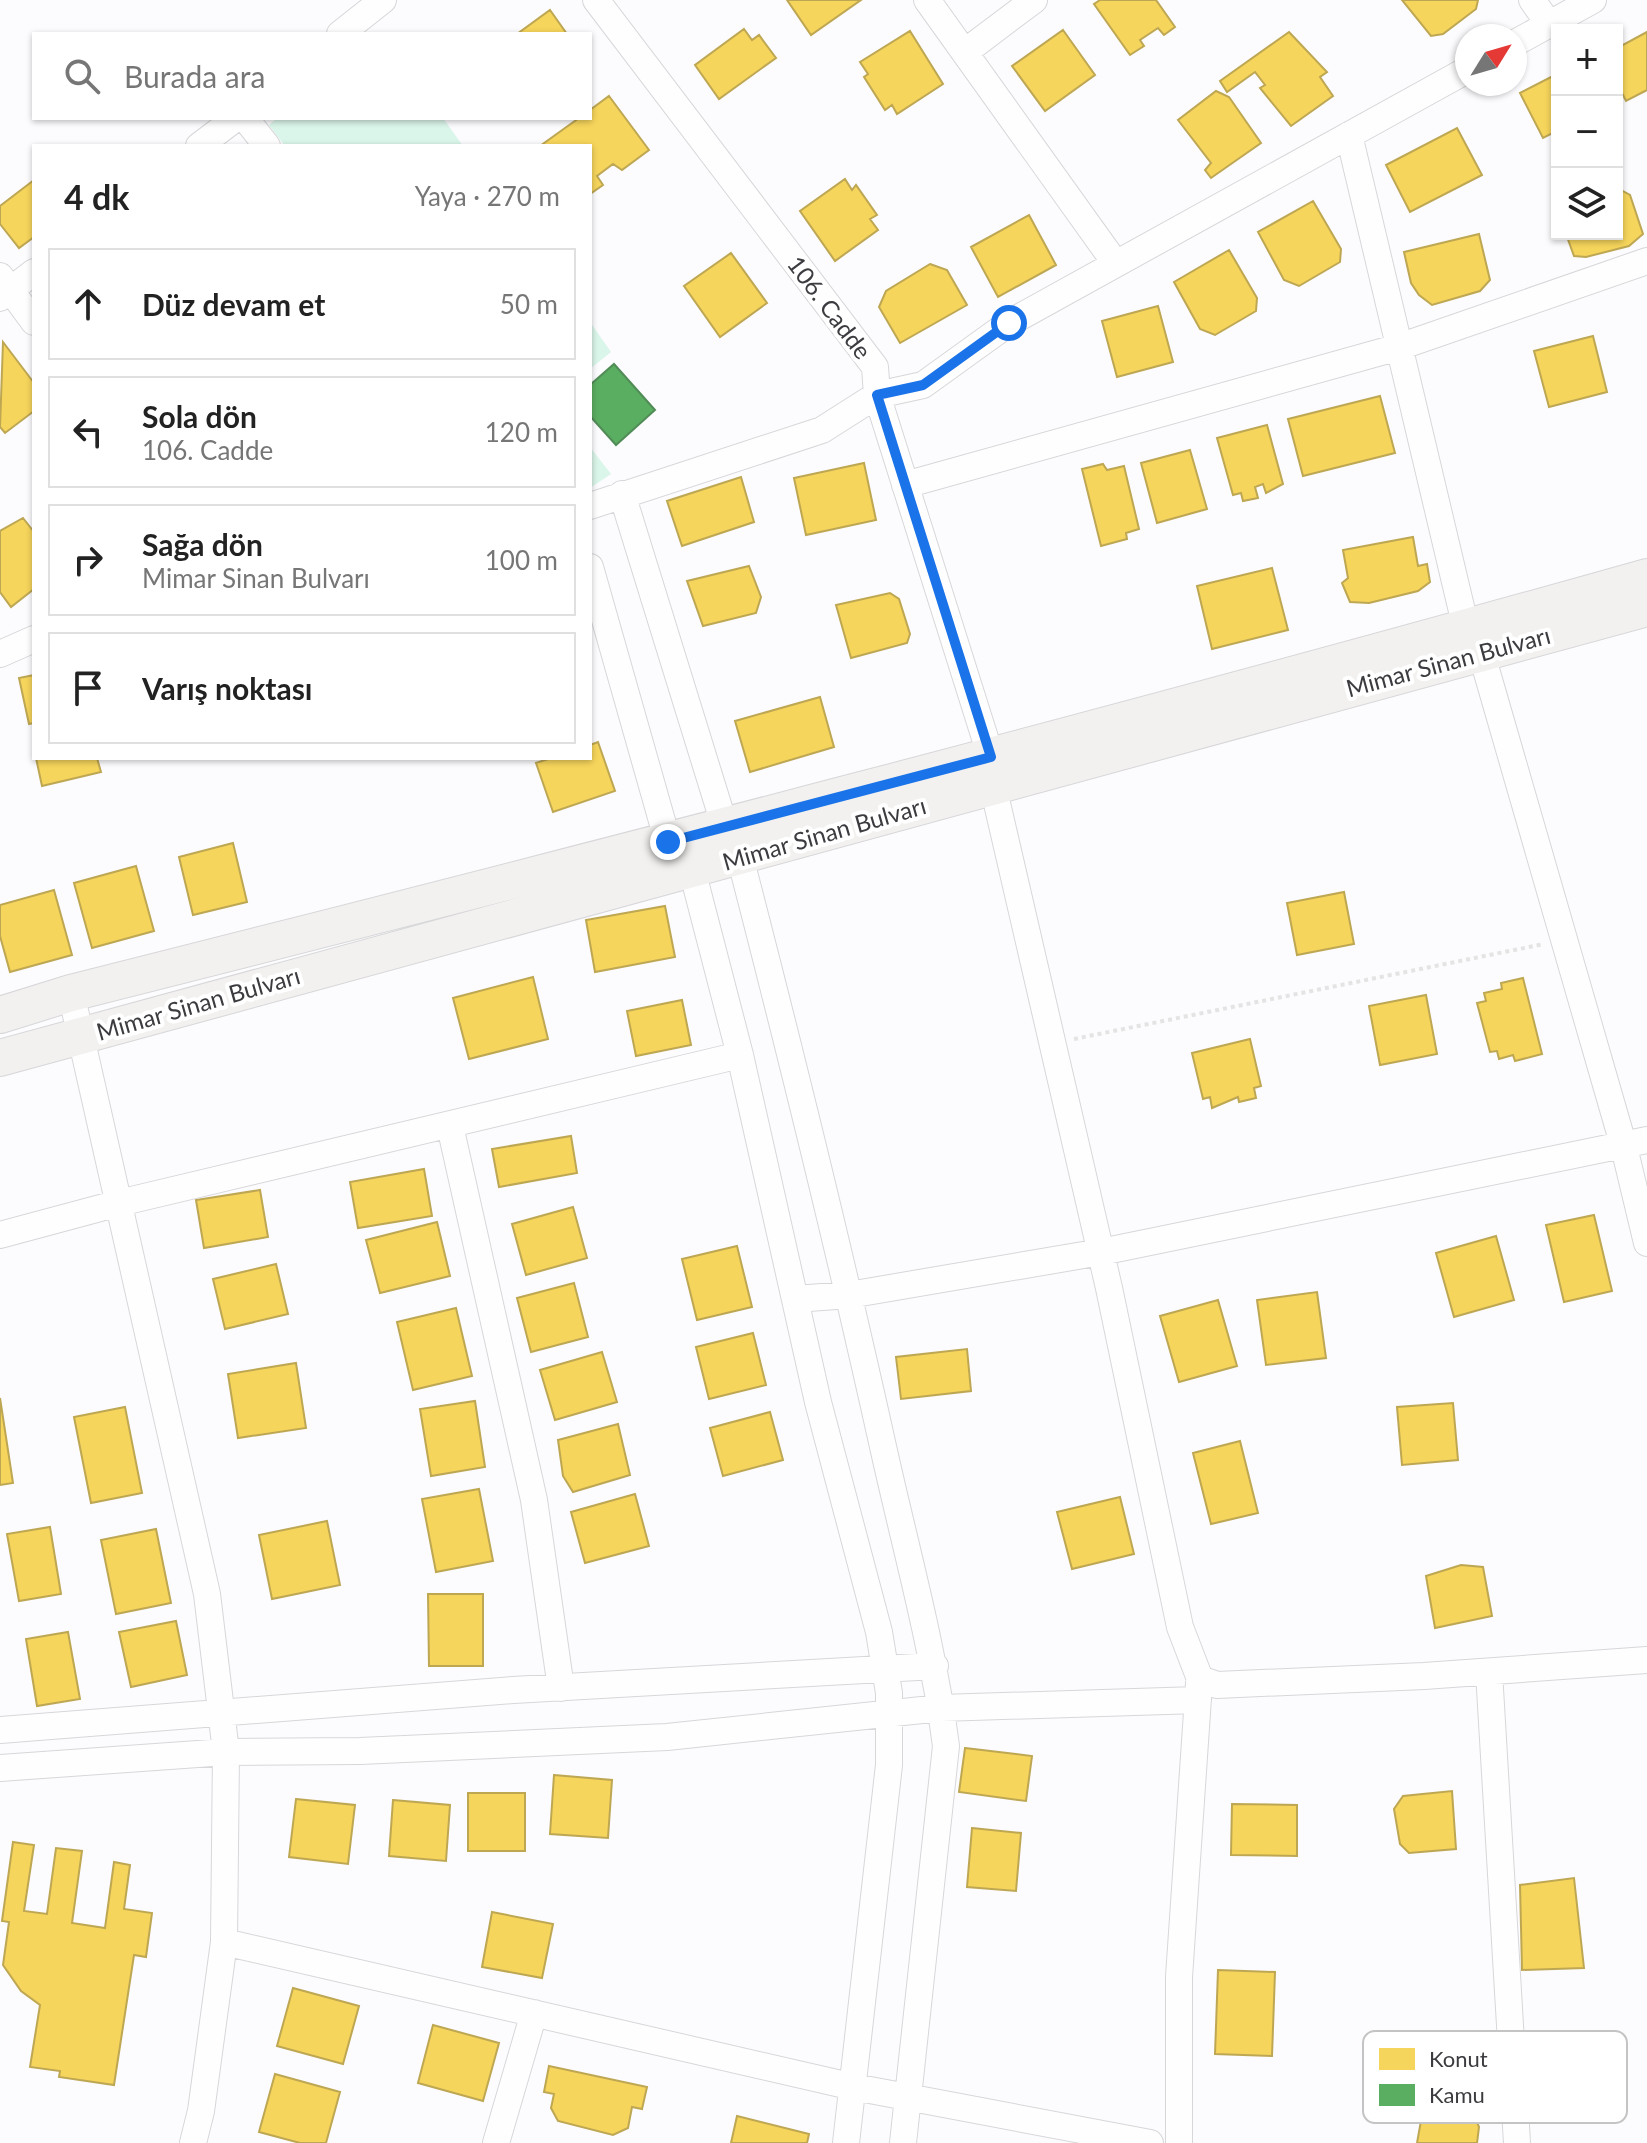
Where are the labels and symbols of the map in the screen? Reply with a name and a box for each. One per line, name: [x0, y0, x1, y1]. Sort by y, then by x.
north arrow: [1455, 24, 1527, 96]
street label: 106. Cadde: [782, 250, 878, 364]
route start: [991, 305, 1027, 341]
street label: Mimar Sinan Bulvarı: [1343, 620, 1553, 702]
street label: Mimar Sinan Bulvarı: [719, 790, 929, 876]
route end: [650, 824, 686, 860]
street label: Mimar Sinan Bulvarı: [93, 960, 303, 1046]
legend: [1363, 2031, 1627, 2123]
text: Konut: [1429, 2045, 1488, 2072]
text: Kamu: [1429, 2081, 1485, 2108]

